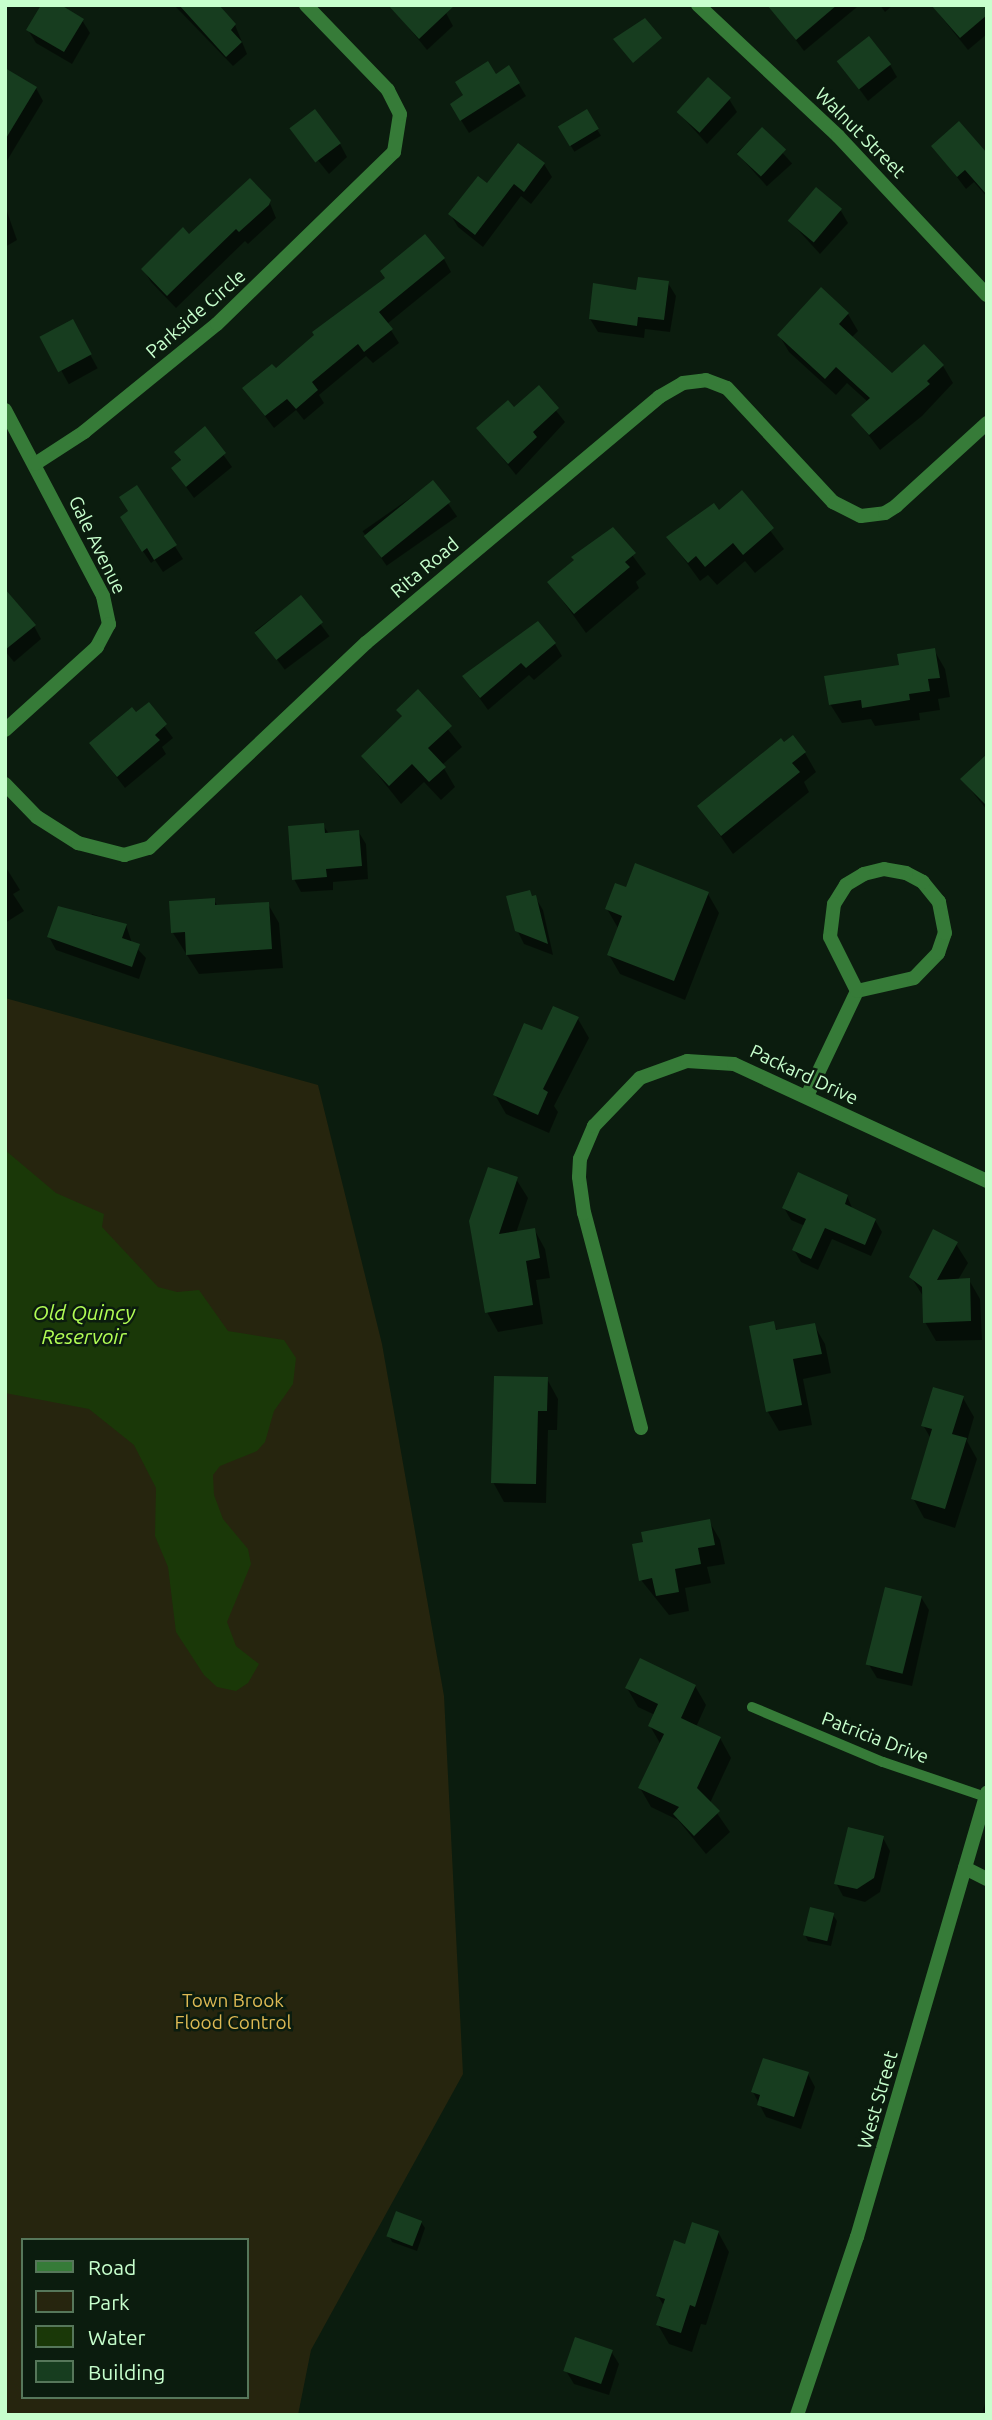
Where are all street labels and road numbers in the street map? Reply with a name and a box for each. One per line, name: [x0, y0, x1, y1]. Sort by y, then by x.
street label: Walnut Street: [810, 83, 910, 183]
street label: Parkside Circle: [142, 265, 250, 363]
street label: Gale Avenue: [63, 492, 131, 598]
street label: Rita Road: [386, 533, 464, 603]
street label: Packard Drive: [746, 1040, 862, 1110]
street label: Patricia Drive: [818, 1707, 932, 1769]
street label: West Street: [853, 2048, 903, 2152]

